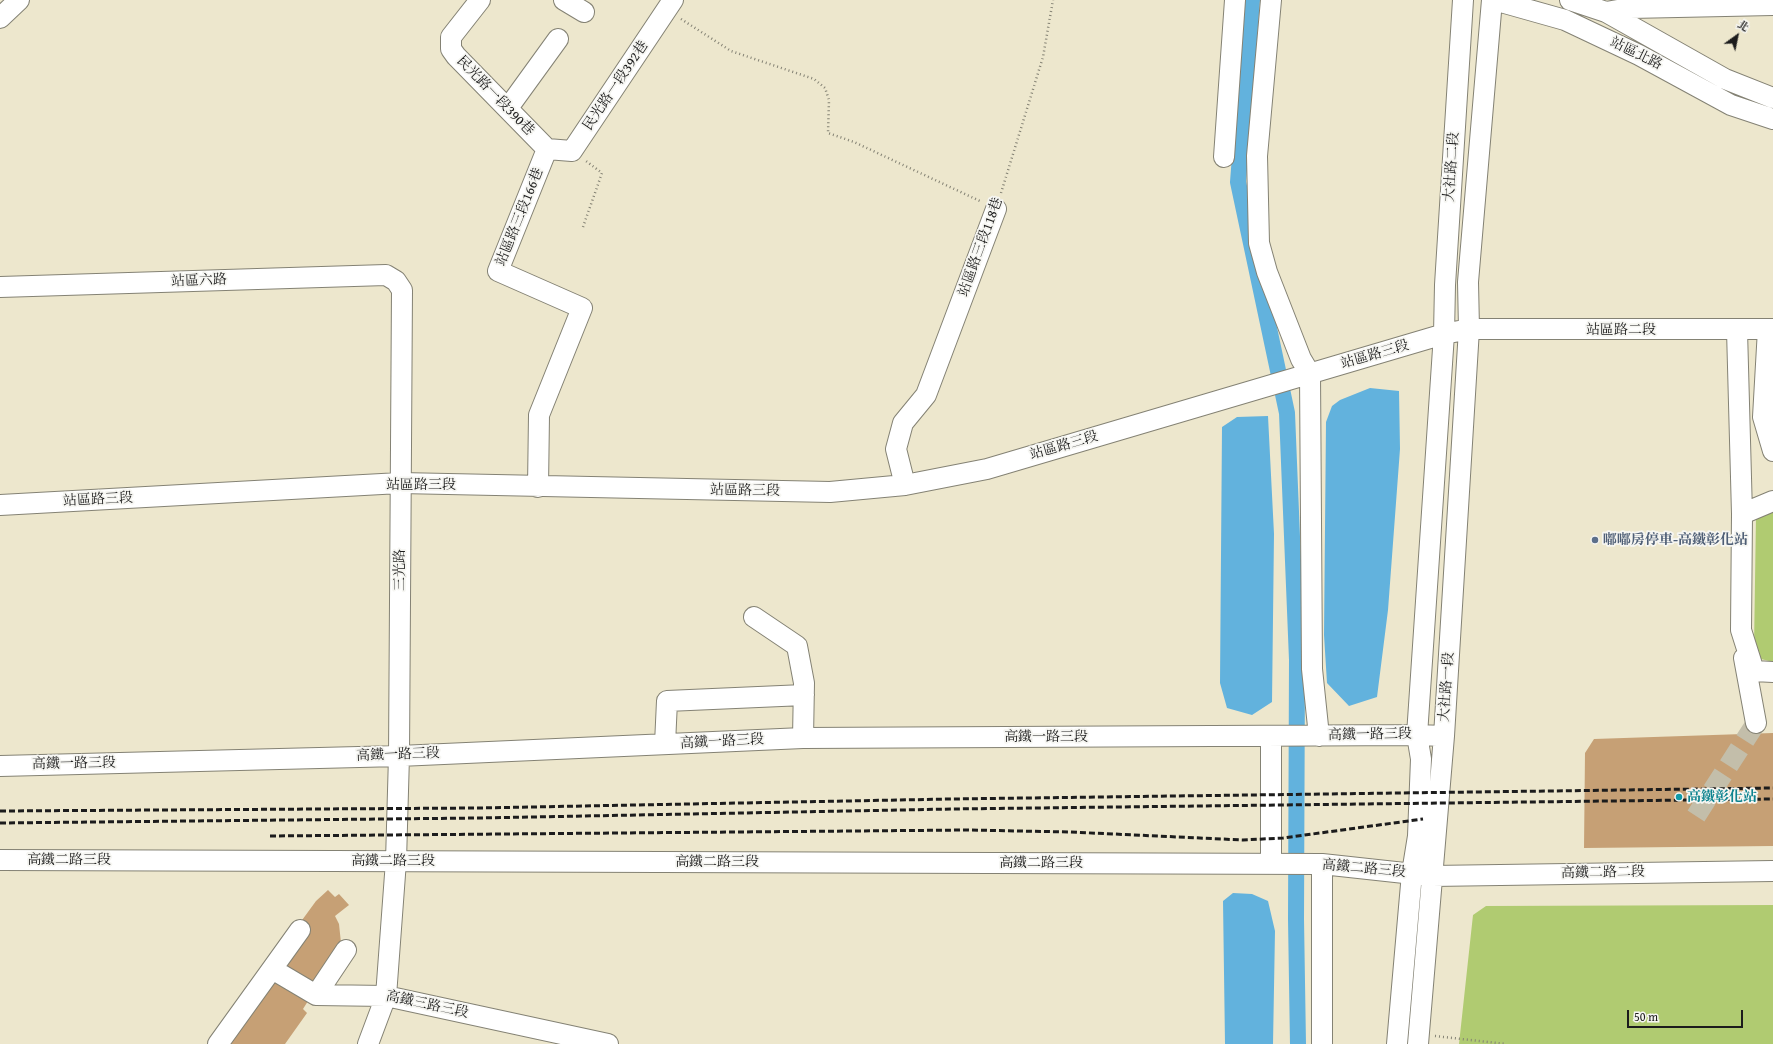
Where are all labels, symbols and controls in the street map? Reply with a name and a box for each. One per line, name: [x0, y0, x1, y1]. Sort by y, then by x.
north arrow: [1717, 16, 1757, 56]
text: 北: [1735, 16, 1753, 36]
street label: 站區北路: [1607, 34, 1665, 74]
street label: 民光路一段392巷: [580, 38, 652, 134]
street label: 民光路一段390巷: [453, 53, 537, 139]
street label: 大社路二段: [1441, 131, 1463, 203]
street label: 站區路三段166巷: [493, 166, 547, 268]
street label: 站區路三段118巷: [955, 195, 1007, 299]
street label: 站區六路: [171, 272, 227, 290]
street label: 站區路二段: [1586, 322, 1656, 338]
street label: 站區路三段: [1339, 337, 1411, 373]
street label: 站區路三段: [1028, 428, 1100, 464]
street label: 站區路三段: [386, 477, 456, 493]
street label: 站區路三段: [710, 482, 780, 500]
street label: 站區路三段: [63, 490, 133, 510]
place label: 嘟嘟房停車-高鐵彰化站: [1603, 532, 1748, 548]
marker: 嘟嘟房停車-高鐵彰化站: [1590, 535, 1600, 545]
street label: 三光路: [392, 549, 408, 591]
street label: 大社路一段: [1436, 651, 1458, 723]
street label: 高鐵一路三段: [1328, 726, 1412, 744]
street label: 高鐵一路三段: [1004, 729, 1088, 745]
street label: 高鐵一路三段: [680, 731, 764, 753]
street label: 高鐵一路三段: [356, 745, 440, 765]
street label: 高鐵一路三段: [32, 755, 116, 773]
place label: 高鐵彰化站: [1687, 789, 1757, 805]
marker: 高鐵彰化站: [1674, 792, 1684, 802]
street label: 高鐵二路三段: [27, 852, 111, 868]
street label: 高鐵二路三段: [351, 853, 435, 869]
street label: 高鐵二路三段: [675, 854, 759, 870]
street label: 高鐵二路三段: [999, 855, 1083, 871]
street label: 高鐵二路三段: [1321, 857, 1407, 881]
street label: 高鐵二路二段: [1561, 864, 1645, 882]
street label: 高鐵三路三段: [384, 988, 470, 1022]
scale bar: [1629, 1002, 1745, 1028]
text: 50 m: [1634, 1008, 1658, 1025]

